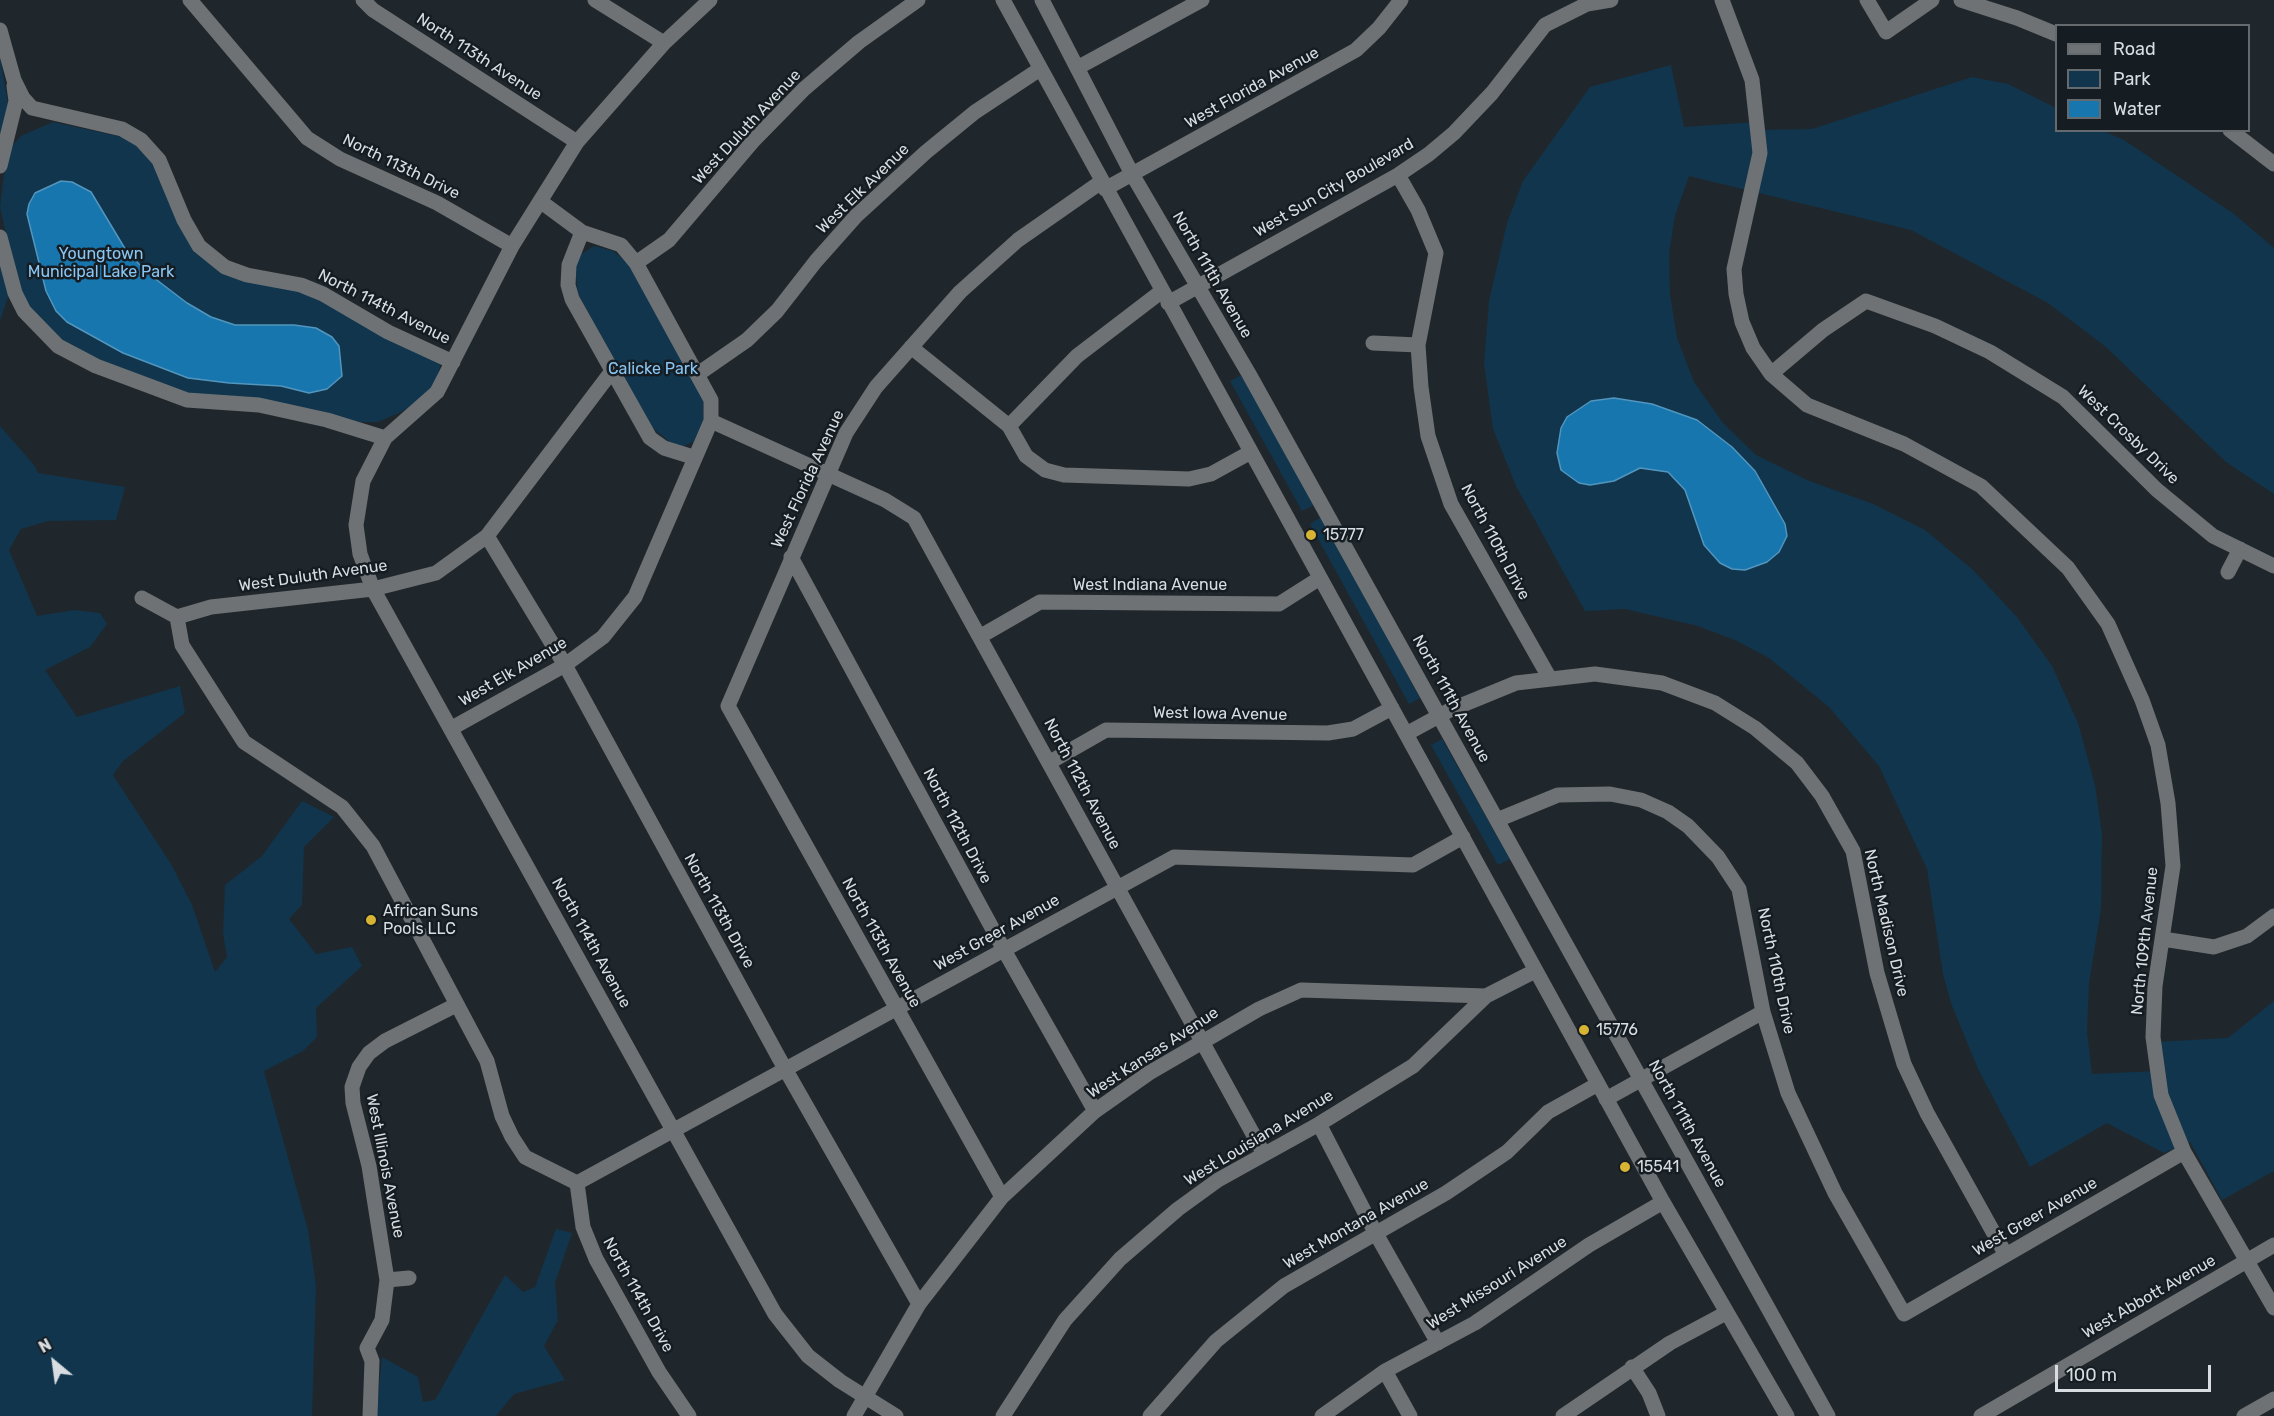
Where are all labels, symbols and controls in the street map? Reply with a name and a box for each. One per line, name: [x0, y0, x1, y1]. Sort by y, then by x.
street label: North 113th Avenue: [413, 9, 545, 105]
legend: [2055, 24, 2250, 132]
text: Road: [2113, 38, 2156, 60]
street label: West Florida Avenue: [1182, 43, 1322, 133]
street label: West Duluth Avenue: [689, 66, 805, 188]
text: Park: [2113, 68, 2150, 90]
text: Water: [2113, 98, 2161, 120]
street label: North 113th Drive: [339, 130, 463, 204]
street label: West Sun City Boulevard: [1251, 134, 1417, 242]
street label: West Elk Avenue: [813, 140, 913, 238]
street label: North 111th Avenue: [1168, 208, 1256, 342]
park label: Youngtown Municipal Lake Park: [28, 244, 174, 282]
street label: North 114th Avenue: [315, 265, 453, 349]
park label: Calicke Park: [608, 359, 698, 379]
street label: West Crosby Drive: [2073, 382, 2183, 488]
street label: West Florida Avenue: [768, 407, 848, 551]
street label: North 110th Drive: [1456, 481, 1534, 603]
place label: 15777: [1323, 525, 1364, 545]
marker: 15777: [1304, 528, 1318, 542]
street label: West Duluth Avenue: [237, 556, 389, 596]
street label: West Indiana Avenue: [1073, 575, 1227, 595]
street label: North 111th Avenue: [1408, 632, 1494, 766]
street label: West Elk Avenue: [456, 633, 570, 711]
street label: West Iowa Avenue: [1153, 703, 1287, 725]
street label: North 112th Avenue: [1039, 715, 1125, 853]
street label: North 112th Drive: [919, 765, 995, 887]
street label: North Madison Drive: [1860, 847, 1912, 999]
street label: North 113th Drive: [680, 850, 758, 972]
street label: North 109th Avenue: [2128, 866, 2162, 1016]
street label: North 114th Avenue: [547, 875, 635, 1011]
street label: North 113th Avenue: [837, 875, 925, 1011]
street label: West Greer Avenue: [931, 891, 1063, 975]
place label: African Suns Pools LLC: [383, 901, 478, 939]
street label: North 110th Drive: [1753, 906, 1799, 1036]
marker: African Suns Pools LLC: [364, 913, 378, 927]
street label: West Kansas Avenue: [1084, 1003, 1222, 1103]
place label: 15776: [1596, 1020, 1638, 1040]
marker: 15776: [1577, 1023, 1591, 1037]
street label: North 111th Avenue: [1644, 1057, 1730, 1191]
street label: West Louisiana Avenue: [1181, 1086, 1337, 1190]
street label: West Illinois Avenue: [362, 1092, 408, 1240]
place label: 15541: [1637, 1157, 1679, 1177]
marker: 15541: [1618, 1160, 1632, 1174]
street label: West Montana Avenue: [1280, 1174, 1432, 1274]
street label: West Greer Avenue: [1969, 1174, 2101, 1260]
street label: West Missouri Avenue: [1423, 1232, 1571, 1334]
street label: North 114th Drive: [598, 1234, 678, 1356]
street label: West Abbott Avenue: [2079, 1251, 2219, 1343]
north arrow: [24, 1332, 84, 1392]
text: N: [35, 1335, 55, 1357]
scale bar: [2058, 1353, 2214, 1391]
text: 100 m: [2066, 1364, 2117, 1386]

